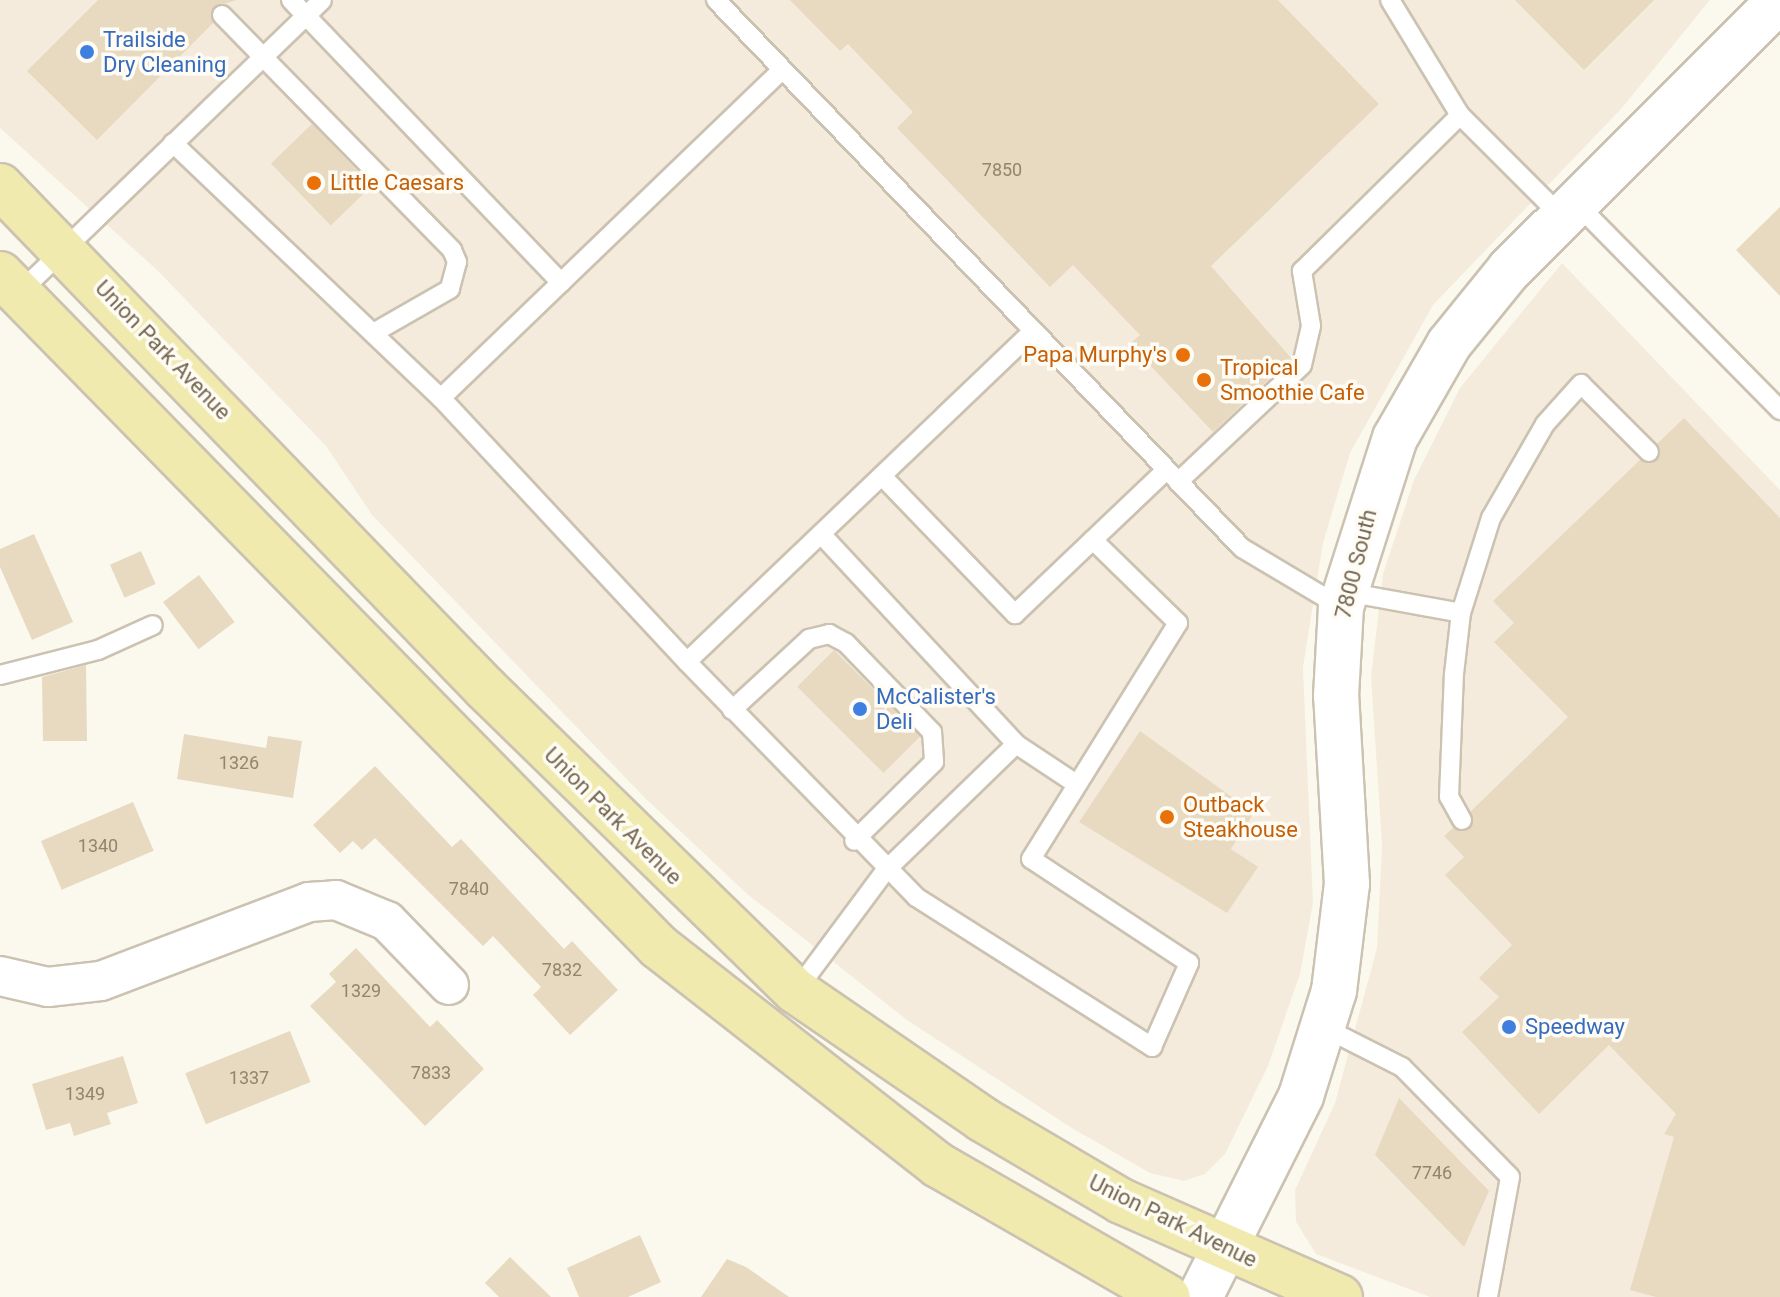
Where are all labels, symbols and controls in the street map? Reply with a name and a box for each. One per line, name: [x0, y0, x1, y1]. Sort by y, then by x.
place label: Trailside Dry Cleaning: [103, 26, 226, 78]
marker: Trailside Dry Cleaning: [78, 43, 96, 61]
house number: 7850: [982, 159, 1022, 181]
place label: Little Caesars: [330, 170, 464, 196]
marker: Little Caesars: [305, 174, 323, 192]
street label: Union Park Avenue: [90, 275, 236, 425]
place label: Papa Murphy's: [1023, 342, 1167, 368]
marker: Papa Murphy's: [1174, 346, 1192, 364]
place label: Tropical Smoothie Cafe: [1220, 354, 1365, 406]
marker: Tropical Smoothie Cafe: [1195, 371, 1213, 389]
street label: 7800 South: [1330, 506, 1382, 622]
place label: McCalister's Deli: [876, 683, 996, 734]
marker: McCalister's Deli: [851, 700, 869, 718]
street label: Union Park Avenue: [539, 742, 687, 890]
house number: 1326: [219, 752, 259, 774]
place label: Outback Steakhouse: [1183, 791, 1298, 842]
marker: Outback Steakhouse: [1158, 808, 1176, 826]
house number: 1340: [78, 835, 118, 857]
house number: 7840: [449, 878, 489, 900]
house number: 7832: [542, 959, 582, 981]
house number: 1329: [341, 980, 381, 1002]
place label: Speedway: [1525, 1014, 1625, 1040]
marker: Speedway: [1500, 1018, 1518, 1036]
house number: 7833: [411, 1062, 451, 1084]
house number: 1337: [229, 1067, 269, 1089]
house number: 1349: [65, 1083, 105, 1105]
house number: 7746: [1412, 1162, 1452, 1184]
street label: Union Park Avenue: [1085, 1169, 1261, 1273]

